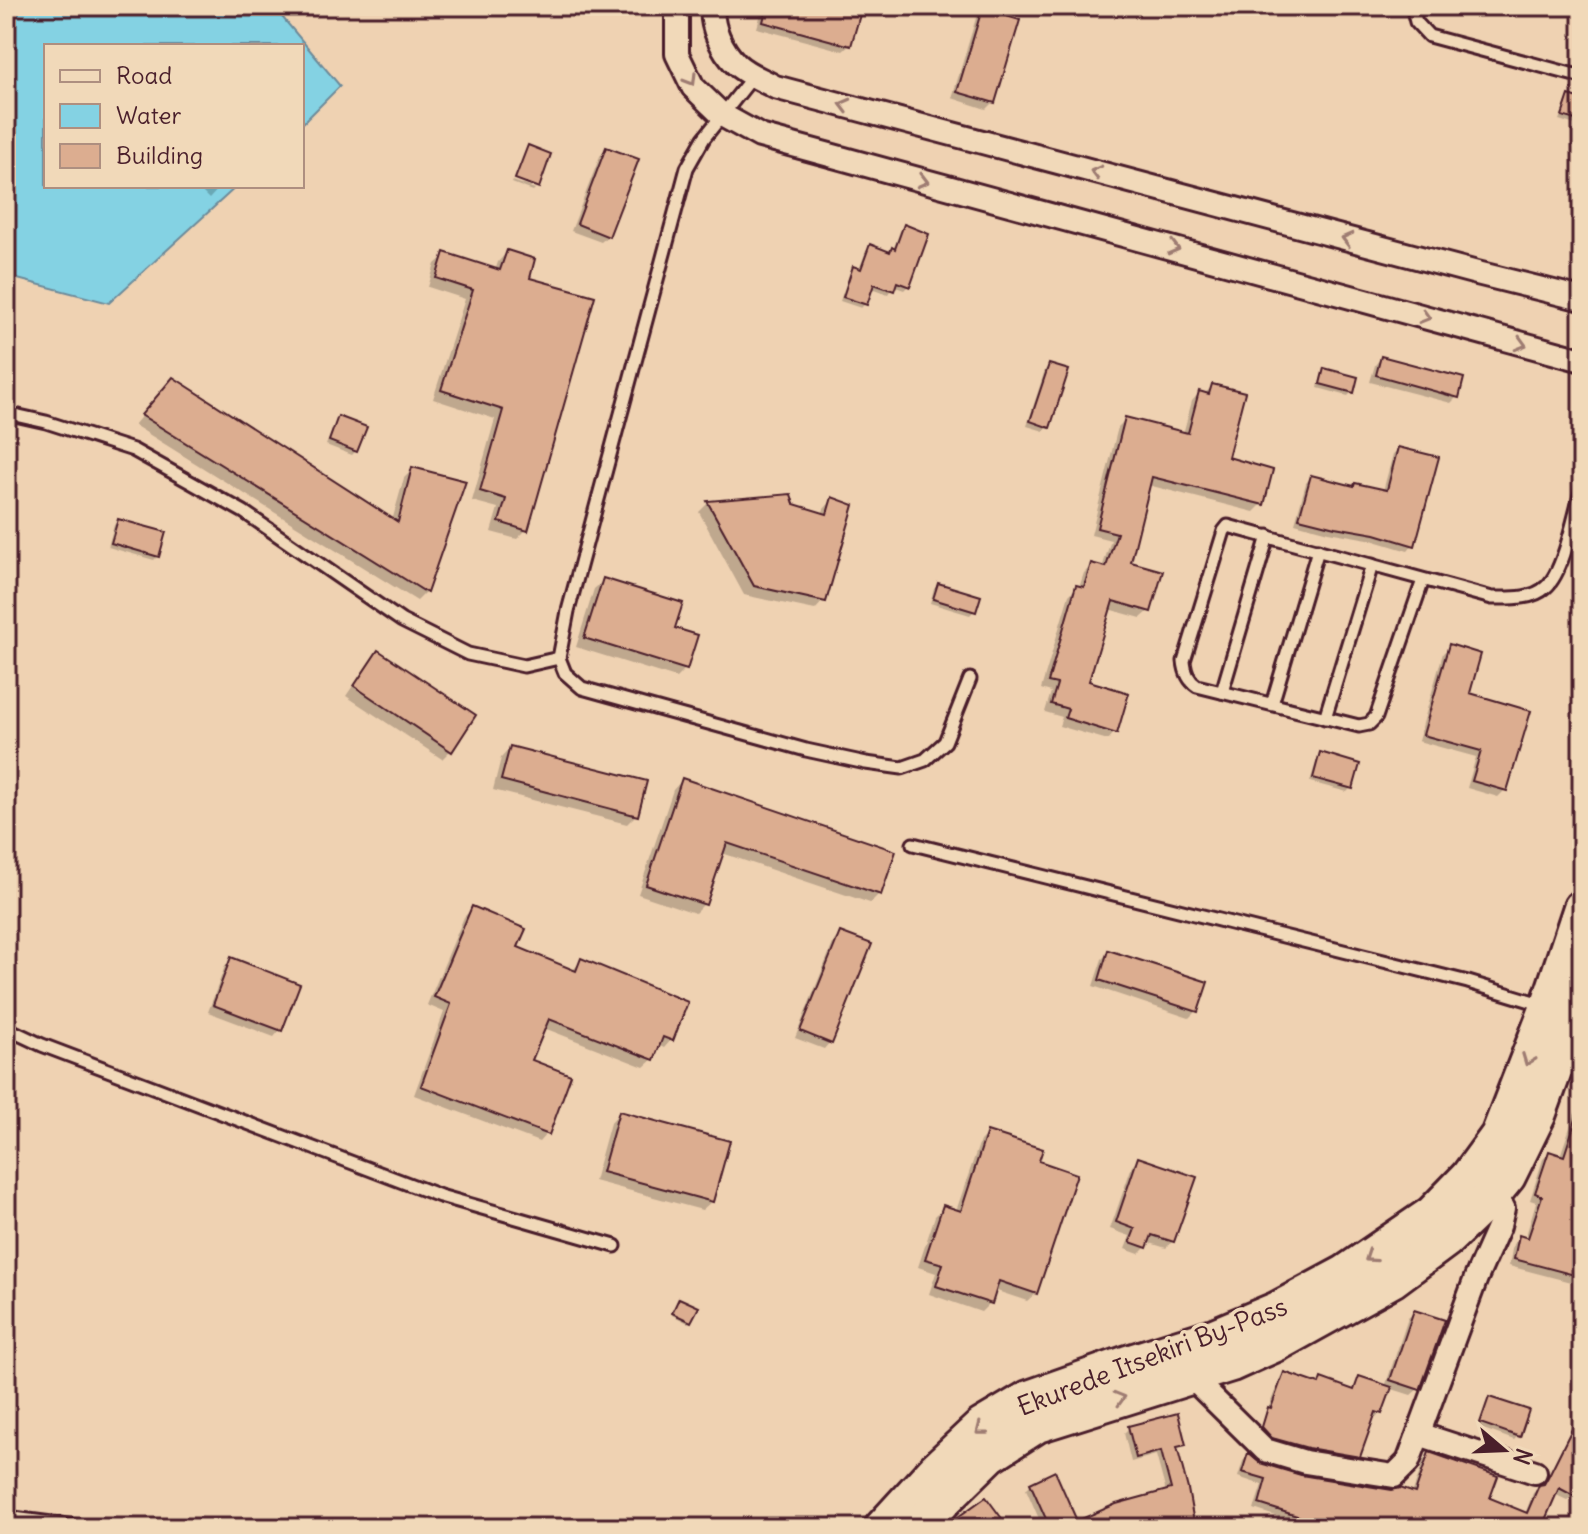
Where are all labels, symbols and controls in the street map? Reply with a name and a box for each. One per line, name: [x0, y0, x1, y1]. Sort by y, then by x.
legend: [44, 44, 304, 188]
text: Road: [116, 60, 172, 90]
one-way arrow: [681, 71, 697, 86]
one-way arrow: [838, 98, 852, 115]
text: Water: [116, 100, 181, 130]
text: Building: [116, 140, 203, 170]
one-way arrow: [1089, 165, 1103, 182]
one-way arrow: [916, 171, 930, 188]
one-way arrow: [1341, 232, 1355, 248]
one-way arrow: [1167, 239, 1181, 255]
one-way arrow: [1417, 308, 1431, 325]
one-way arrow: [1514, 335, 1527, 352]
one-way arrow: [1521, 1052, 1538, 1066]
one-way arrow: [1364, 1247, 1378, 1262]
street label: Ekurede Itsekiri By-Pass: [1013, 1289, 1291, 1423]
one-way arrow: [1112, 1391, 1126, 1407]
north arrow: [1464, 1410, 1544, 1490]
one-way arrow: [975, 1420, 990, 1434]
text: N: [1507, 1445, 1539, 1468]

